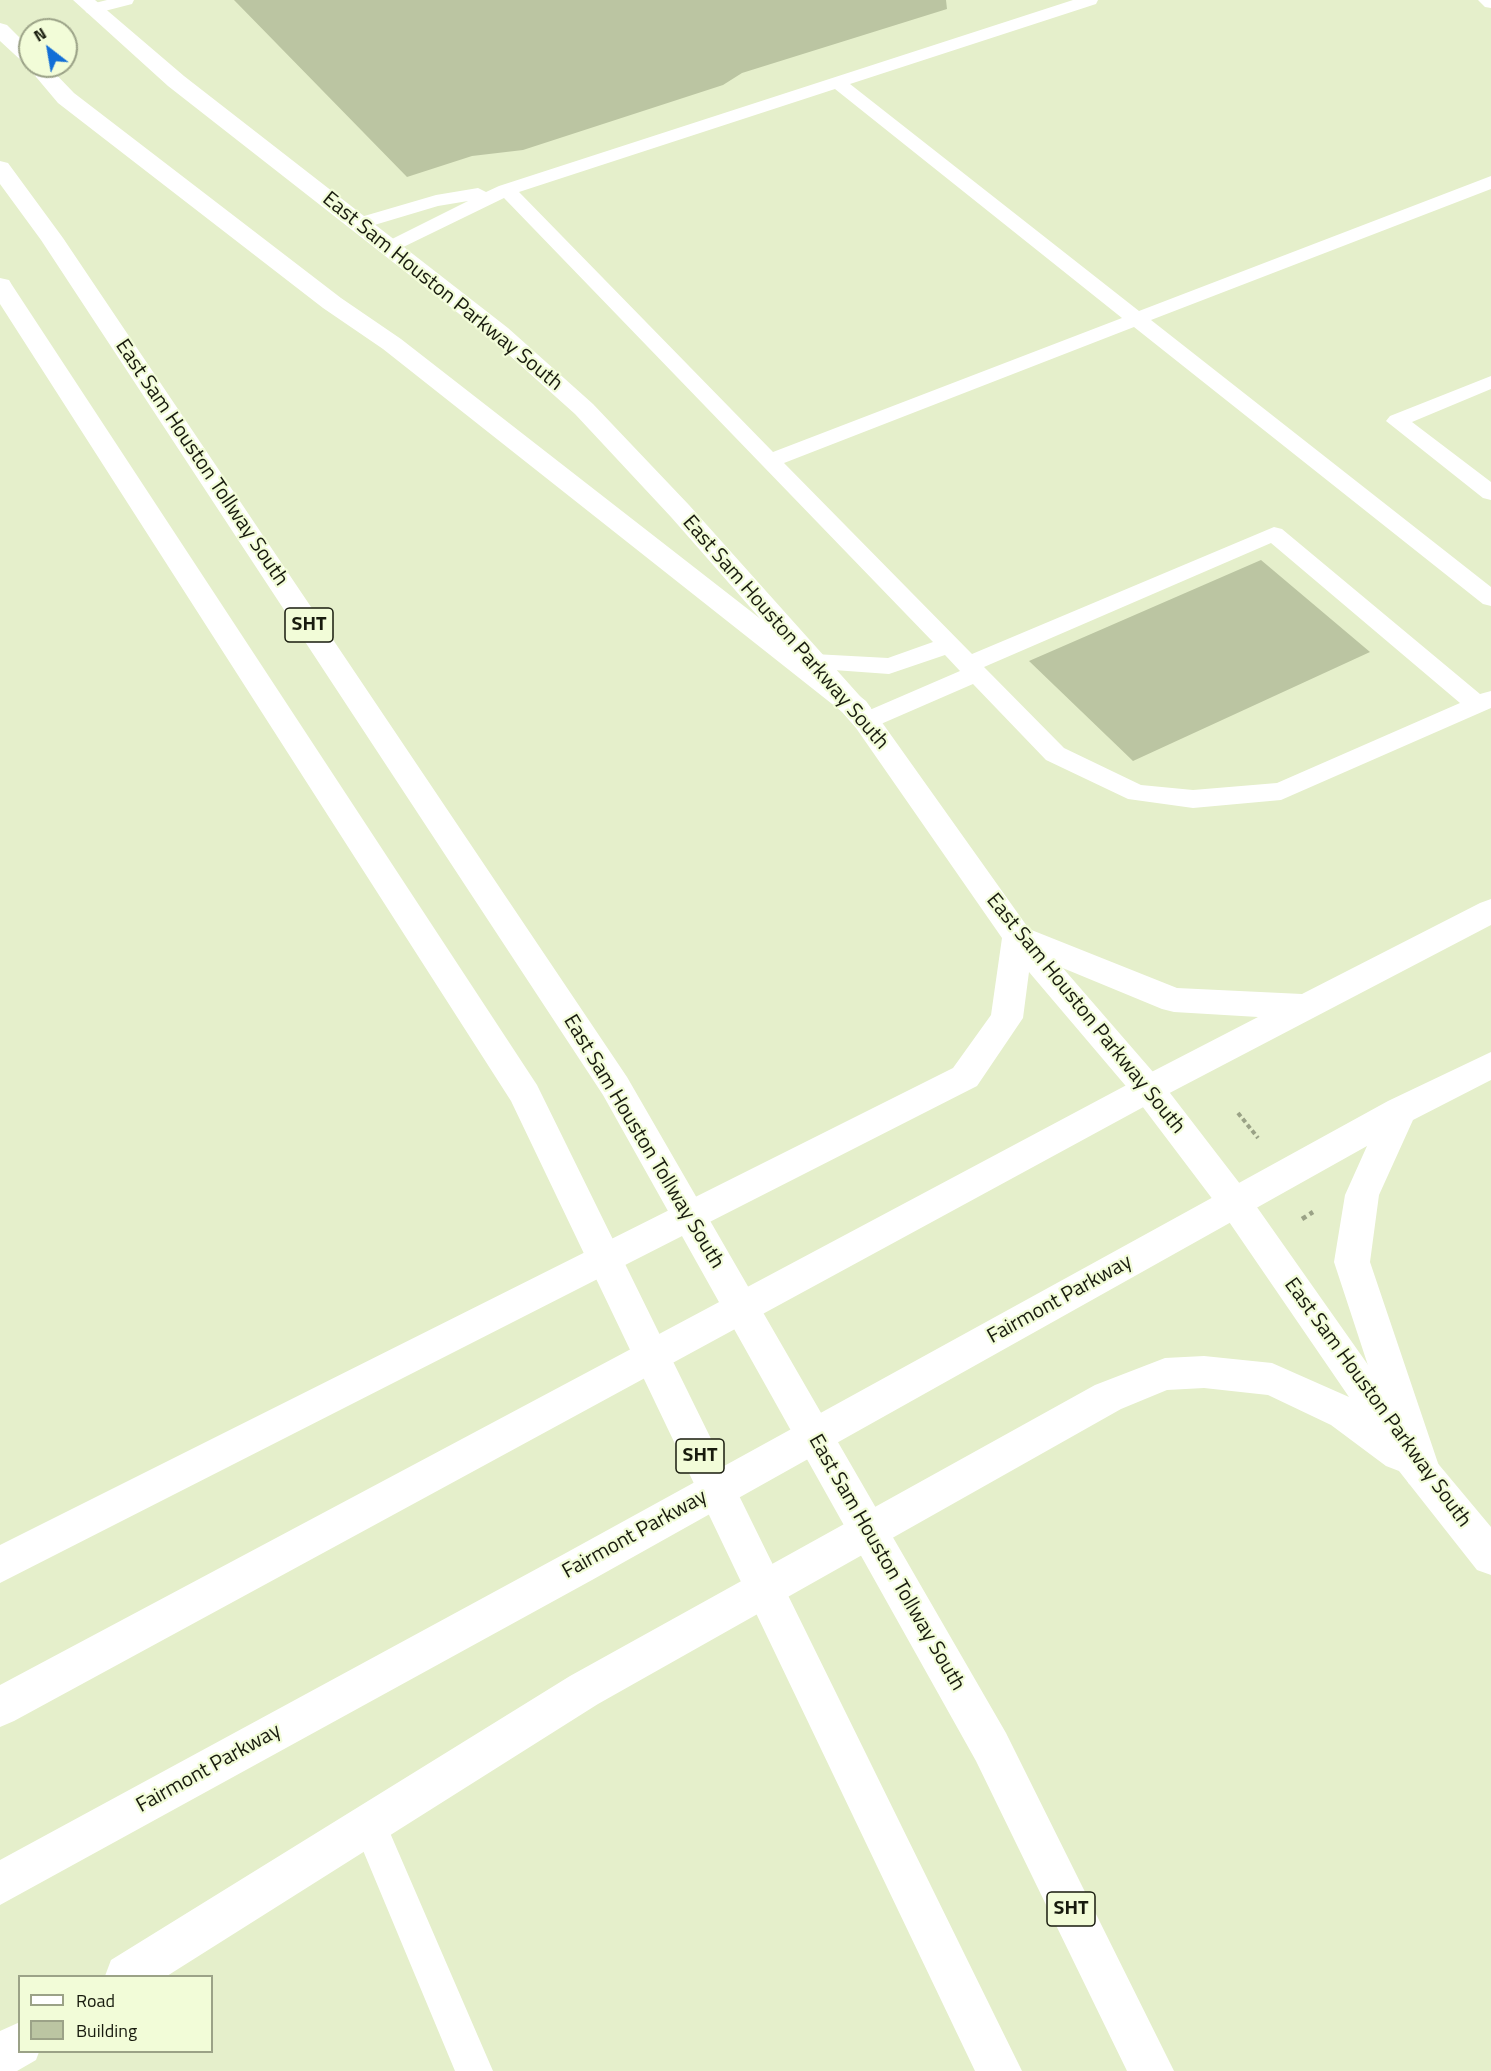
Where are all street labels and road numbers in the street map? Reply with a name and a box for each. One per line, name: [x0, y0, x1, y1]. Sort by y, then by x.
street label: East Sam Houston Parkway South: [317, 187, 567, 397]
street label: East Sam Houston Tollway South: [109, 335, 293, 591]
street label: East Sam Houston Parkway South: [676, 511, 894, 755]
road number: SHT: [285, 608, 333, 642]
street label: East Sam Houston Parkway South: [980, 889, 1190, 1139]
street label: East Sam Houston Tollway South: [557, 1011, 729, 1273]
street label: Fairmont Parkway: [983, 1250, 1137, 1350]
street label: East Sam Houston Parkway South: [1278, 1273, 1476, 1533]
street label: East Sam Houston Tollway South: [802, 1430, 970, 1696]
road number: SHT: [676, 1439, 724, 1473]
street label: Fairmont Parkway: [558, 1485, 712, 1585]
street label: Fairmont Parkway: [132, 1719, 286, 1819]
road number: SHT: [1047, 1892, 1095, 1926]

